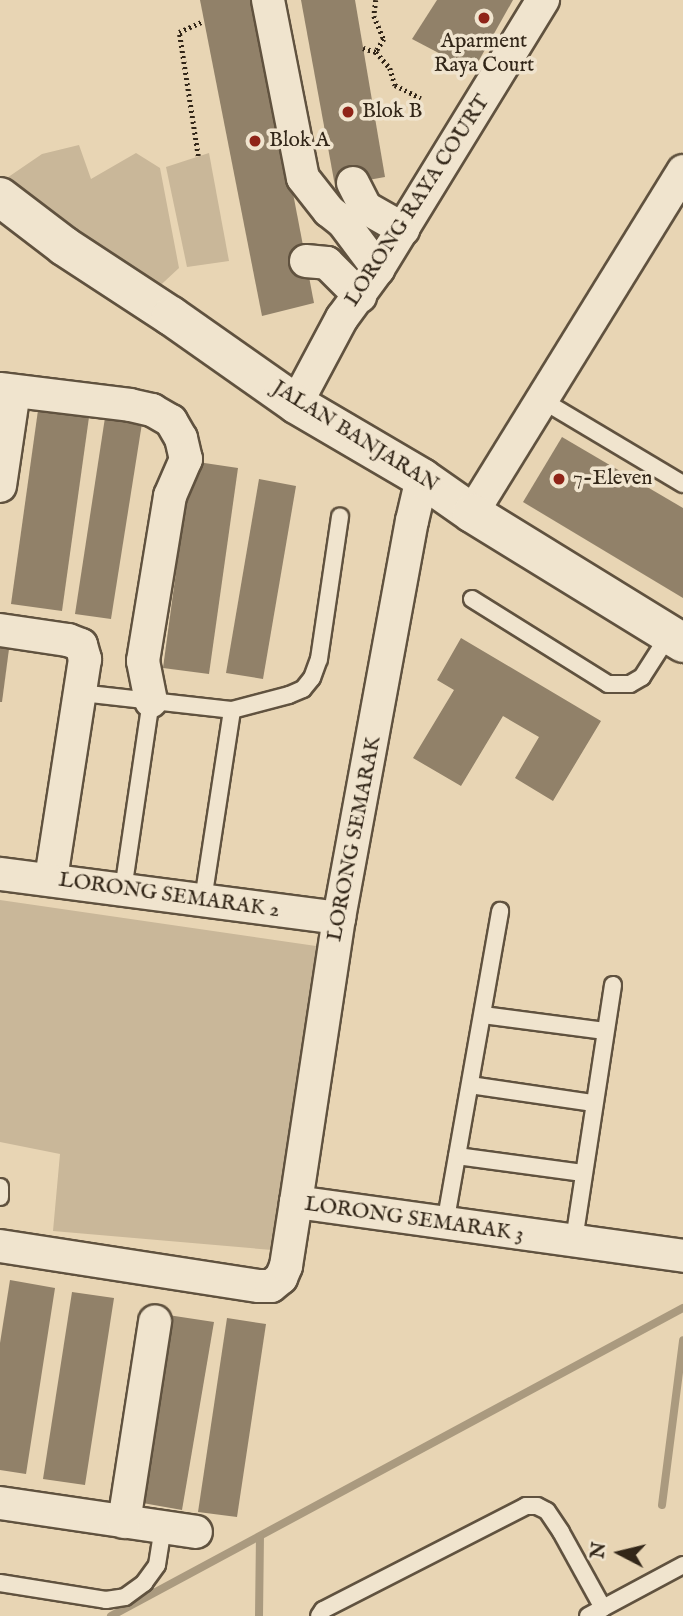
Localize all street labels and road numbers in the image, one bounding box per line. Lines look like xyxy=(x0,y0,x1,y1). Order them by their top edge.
street label: LORONG RAYA COURT xyxy=(340,91,496,311)
street label: JALAN BANJARAN xyxy=(267,376,443,498)
street label: LORONG SEMARAK xyxy=(323,734,387,944)
street label: LORONG SEMARAK 2 xyxy=(57,868,281,924)
street label: LORONG SEMARAK 3 xyxy=(303,1192,525,1248)

